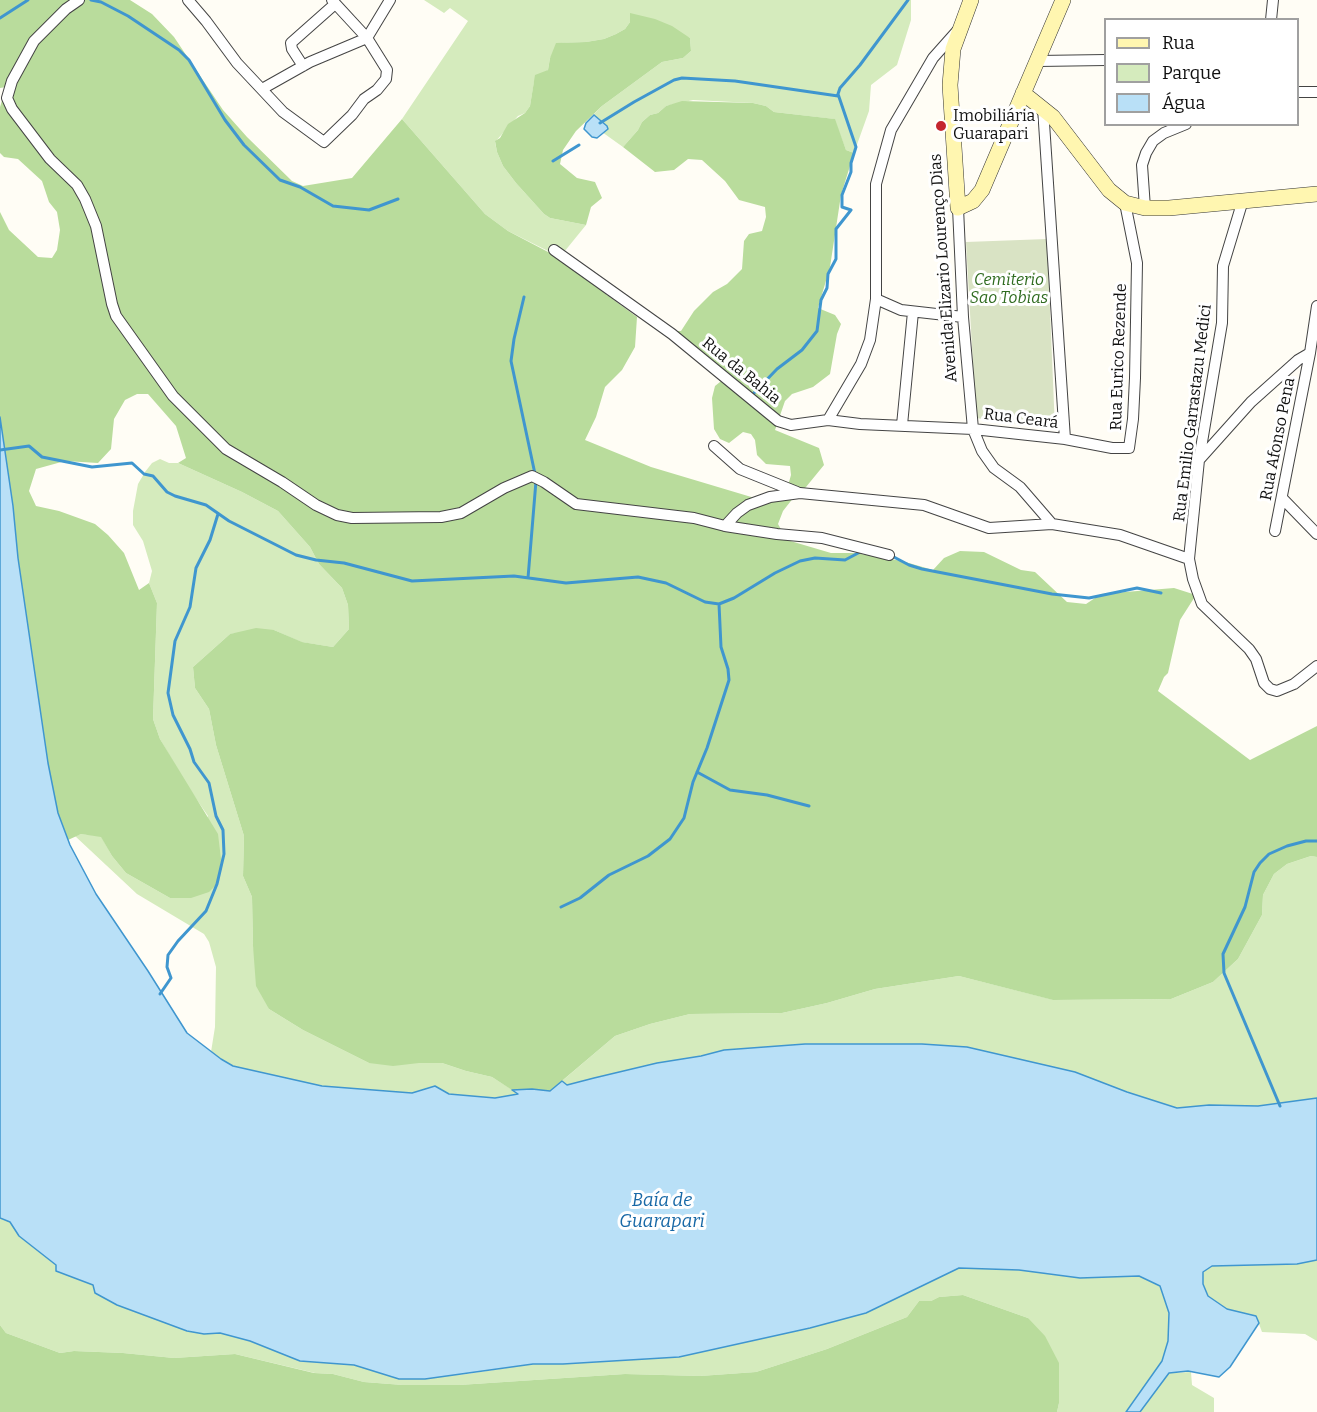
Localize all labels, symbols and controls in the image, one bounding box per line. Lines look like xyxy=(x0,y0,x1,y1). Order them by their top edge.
legend xyxy=(1104,18,1299,126)
text: Rua xyxy=(1162,32,1195,54)
text: Parque xyxy=(1162,62,1221,84)
text: Água xyxy=(1162,92,1205,114)
place label: Imobiliária Guarapari xyxy=(953,107,1035,145)
marker: Imobiliária Guarapari xyxy=(934,119,948,133)
street label: Avenida Elizario Lourenço Dias xyxy=(926,153,962,383)
park label: Cemiterio Sao Tobias xyxy=(970,271,1048,309)
street label: Rua Eurico Rezende xyxy=(1107,283,1131,431)
street label: Rua Emilio Garrastazu Medici xyxy=(1170,303,1216,523)
street label: Rua da Bahia xyxy=(698,334,784,408)
street label: Rua Afonso Pena xyxy=(1257,376,1299,502)
street label: Rua Ceará xyxy=(983,405,1059,433)
water label: Baía de Guarapari xyxy=(619,1190,705,1232)

